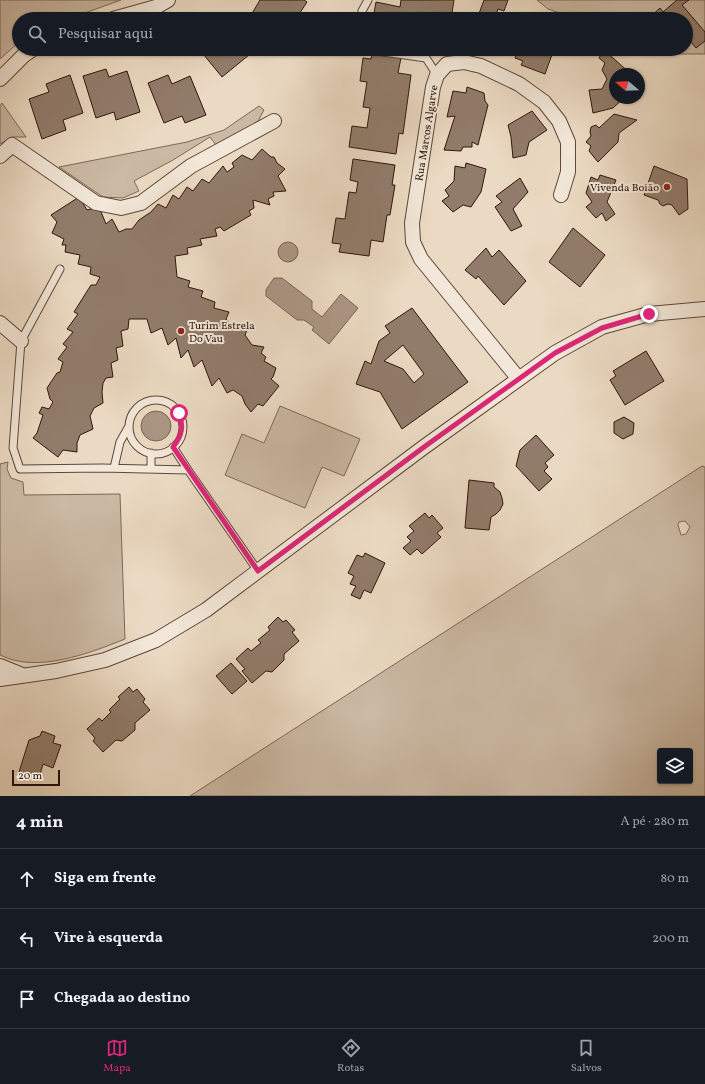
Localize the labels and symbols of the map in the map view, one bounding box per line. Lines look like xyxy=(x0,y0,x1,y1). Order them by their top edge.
north arrow xyxy=(609,68,645,104)
street label: Rua Marcos Algarve xyxy=(412,84,442,182)
place label: Vivenda Boião xyxy=(590,181,659,196)
marker: Vivenda Boião xyxy=(662,182,672,192)
route end xyxy=(640,305,658,323)
place label: Turim Estrela Do Vau xyxy=(189,319,255,347)
marker: Turim Estrela Do Vau xyxy=(176,326,186,336)
route start xyxy=(170,404,188,422)
scale bar xyxy=(12,768,60,787)

